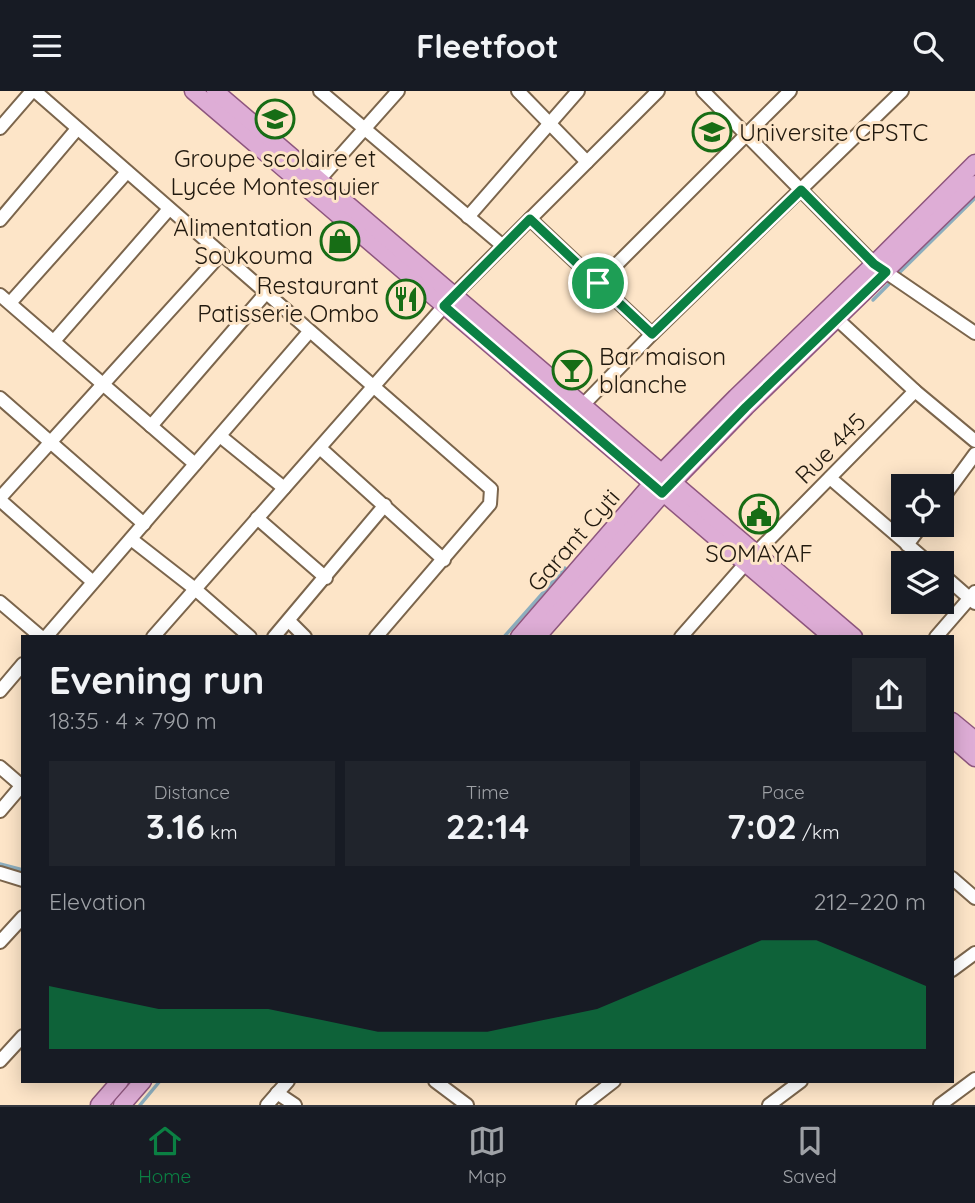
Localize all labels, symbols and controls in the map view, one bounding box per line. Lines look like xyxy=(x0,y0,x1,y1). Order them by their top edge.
text: Fleetfoot xyxy=(416,26,559,66)
icon: menu xyxy=(28,27,66,65)
icon: search xyxy=(909,27,947,65)
school or university icon: Groupe scolaire et Lycée Montesquier xyxy=(254,98,296,140)
school or university icon: Universite CPSTC xyxy=(691,111,733,153)
place label: Universite CPSTC xyxy=(739,117,928,147)
place label: Groupe scolaire et Lycée Montesquier xyxy=(170,143,380,201)
place label: Alimentation Soukouma xyxy=(173,212,313,270)
shop icon: Alimentation Soukouma xyxy=(319,220,361,262)
pin xyxy=(568,253,628,313)
icon: arrive xyxy=(579,264,617,302)
place label: Restaurant Patisserie Ombo xyxy=(197,270,379,328)
restaurant icon: Restaurant Patisserie Ombo xyxy=(385,278,427,320)
place label: Bar maison blanche xyxy=(599,341,726,399)
bar icon: Bar maison blanche xyxy=(551,349,593,391)
street label: Rue 445 xyxy=(788,406,872,490)
map controls xyxy=(891,474,954,614)
button: locate xyxy=(891,474,954,537)
street label: Garant Cyti xyxy=(520,483,626,597)
public building icon: SOMAYAF xyxy=(738,493,780,535)
place label: SOMAYAF xyxy=(705,538,813,568)
button: layers xyxy=(891,551,954,614)
text: Evening run xyxy=(49,656,264,704)
button: share xyxy=(852,658,926,732)
text: 18:35 · 4 × 790 m xyxy=(49,706,217,735)
text: Distance xyxy=(154,780,230,804)
text: Time xyxy=(466,780,509,804)
text: Pace xyxy=(761,780,805,804)
text: 3.16 xyxy=(146,804,205,848)
text: 22:14 xyxy=(446,804,529,848)
text: 7:02 xyxy=(727,804,797,848)
text: km xyxy=(205,820,238,844)
text: /km xyxy=(797,820,840,844)
text: Elevation xyxy=(49,887,146,916)
text: 212–220 m xyxy=(814,887,926,916)
tab: Home xyxy=(138,1122,191,1188)
tab: Map xyxy=(468,1122,506,1188)
tab: Saved xyxy=(783,1122,837,1188)

